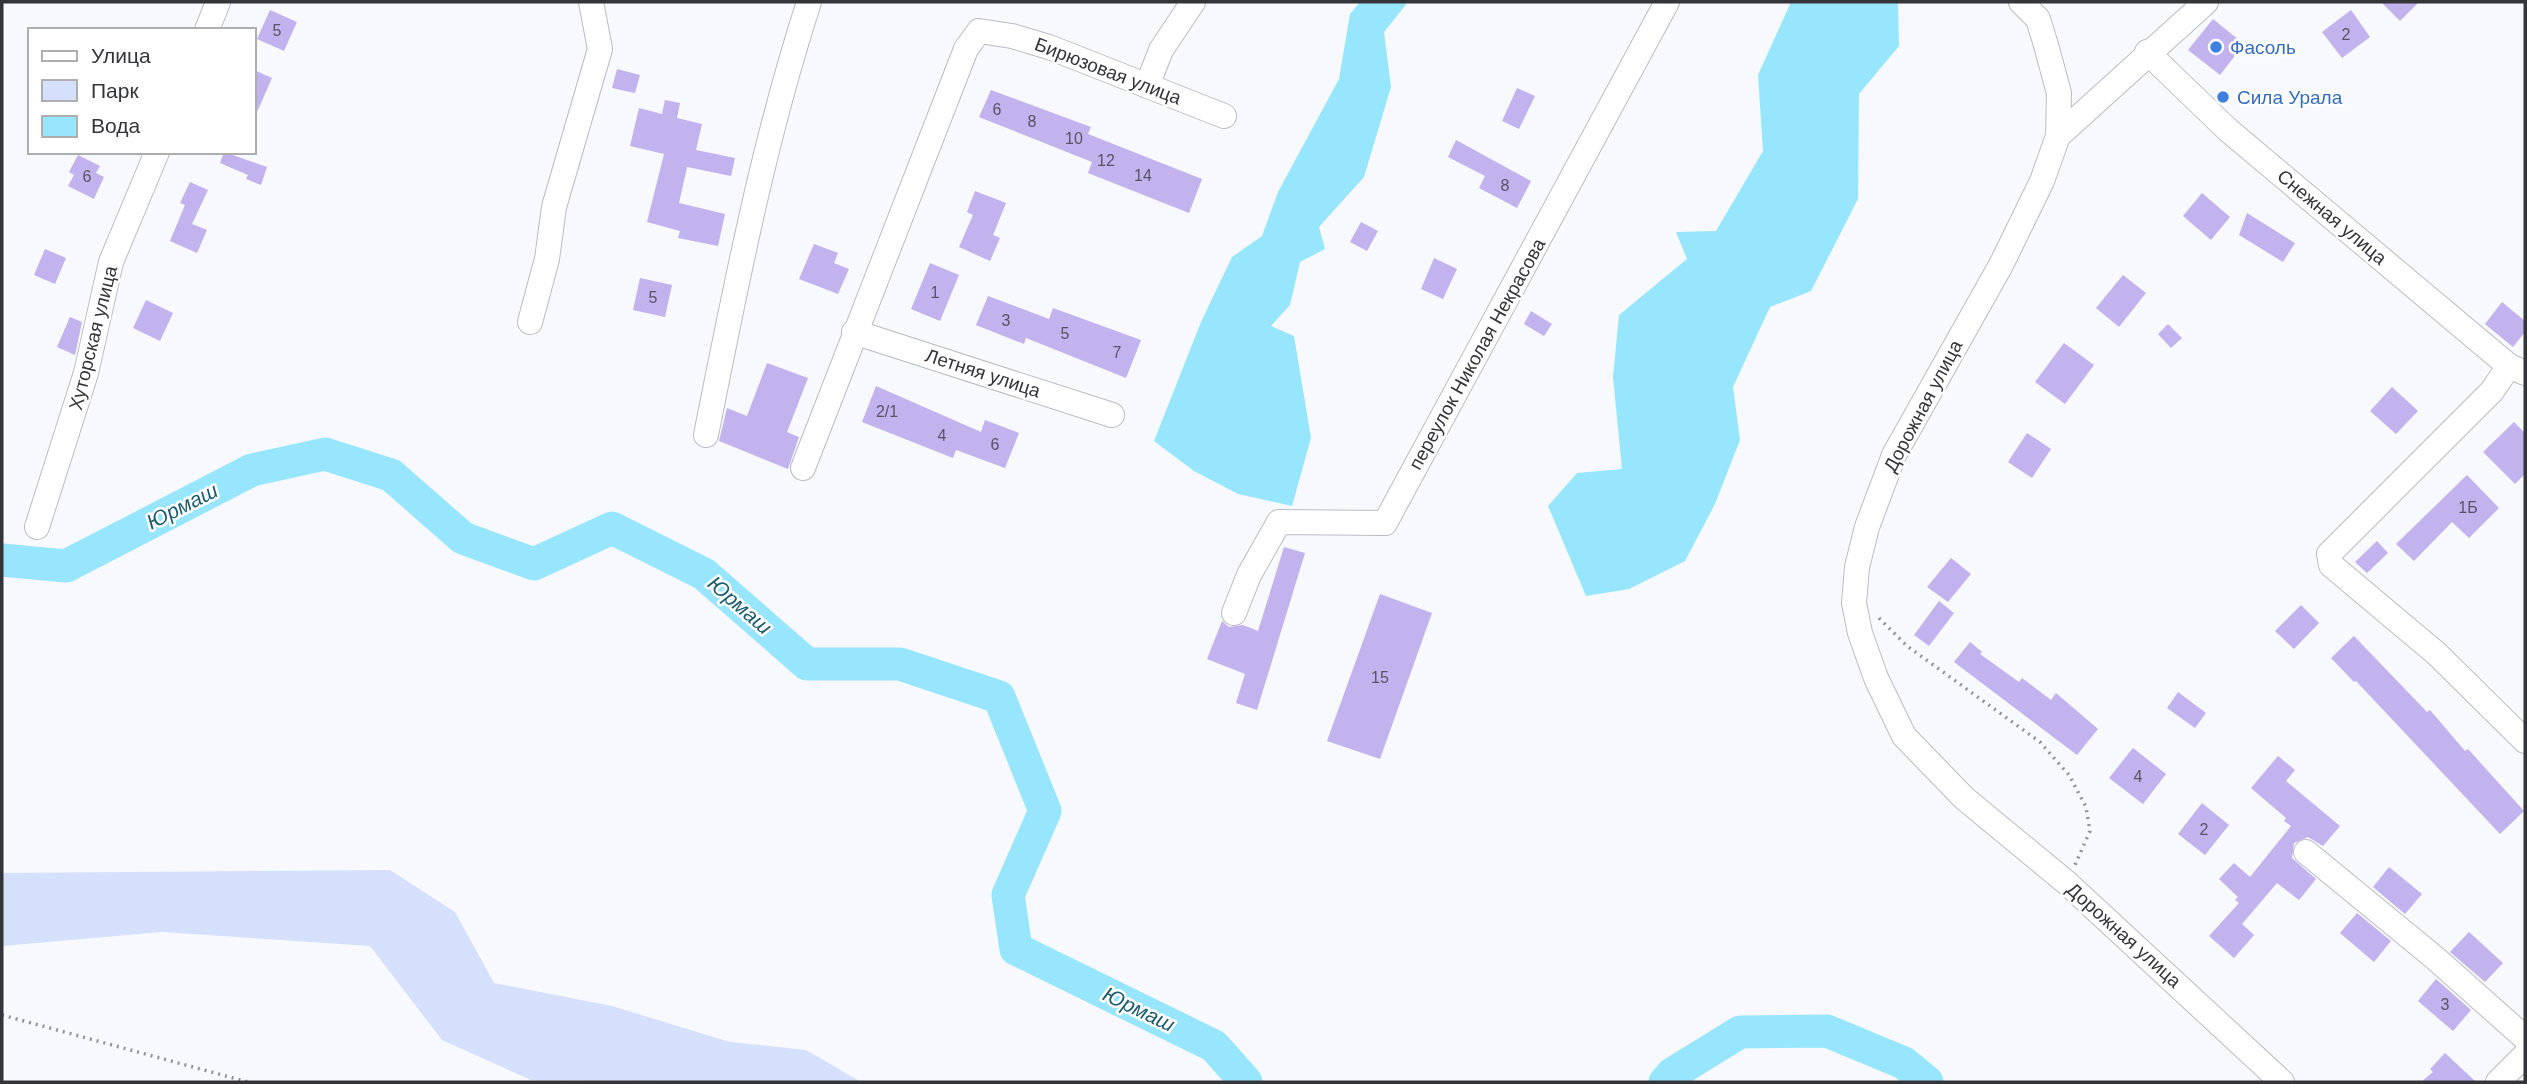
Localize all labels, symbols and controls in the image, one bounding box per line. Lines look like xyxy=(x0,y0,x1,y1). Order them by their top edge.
house number: 5 xyxy=(273,22,282,39)
house number: 2 xyxy=(2342,26,2351,43)
legend xyxy=(28,28,256,154)
street label: Бирюзовая улица xyxy=(1032,33,1185,109)
place label: Фасоль xyxy=(2230,37,2296,58)
marker: Фасоль xyxy=(2208,39,2224,55)
text: Улица xyxy=(91,44,151,67)
text: Парк xyxy=(91,79,139,102)
place label: Сила Урала xyxy=(2237,87,2343,108)
marker: Сила Урала xyxy=(2215,89,2231,105)
house number: 6 xyxy=(993,101,1002,118)
house number: 8 xyxy=(1028,113,1037,130)
text: Вода xyxy=(91,114,140,137)
house number: 10 xyxy=(1065,130,1083,147)
house number: 12 xyxy=(1097,152,1115,169)
street label: Снежная улица xyxy=(2273,165,2391,269)
house number: 14 xyxy=(1134,167,1152,184)
house number: 6 xyxy=(83,168,92,185)
house number: 8 xyxy=(1501,177,1510,194)
street label: переулок Николая Некрасова xyxy=(1405,234,1550,473)
street label: Хуторская улица xyxy=(65,263,121,412)
house number: 1 xyxy=(931,284,940,301)
house number: 5 xyxy=(649,289,658,306)
house number: 3 xyxy=(1002,312,1011,329)
house number: 5 xyxy=(1061,325,1070,342)
street label: Дорожная улица xyxy=(1879,336,1967,475)
house number: 7 xyxy=(1113,344,1122,361)
street label: Летняя улица xyxy=(923,345,1044,402)
house number: 2/1 xyxy=(876,403,898,420)
house number: 4 xyxy=(938,427,947,444)
house number: 6 xyxy=(991,436,1000,453)
water label: Юрмаш xyxy=(143,478,222,534)
house number: 1Б xyxy=(2458,499,2478,516)
water label: Юрмаш xyxy=(704,571,777,639)
house number: 15 xyxy=(1371,669,1389,686)
house number: 4 xyxy=(2134,768,2143,785)
house number: 2 xyxy=(2200,821,2209,838)
street label: Дорожная улица xyxy=(2063,878,2186,992)
water label: Юрмаш xyxy=(1100,982,1179,1036)
house number: 3 xyxy=(2441,996,2450,1013)

